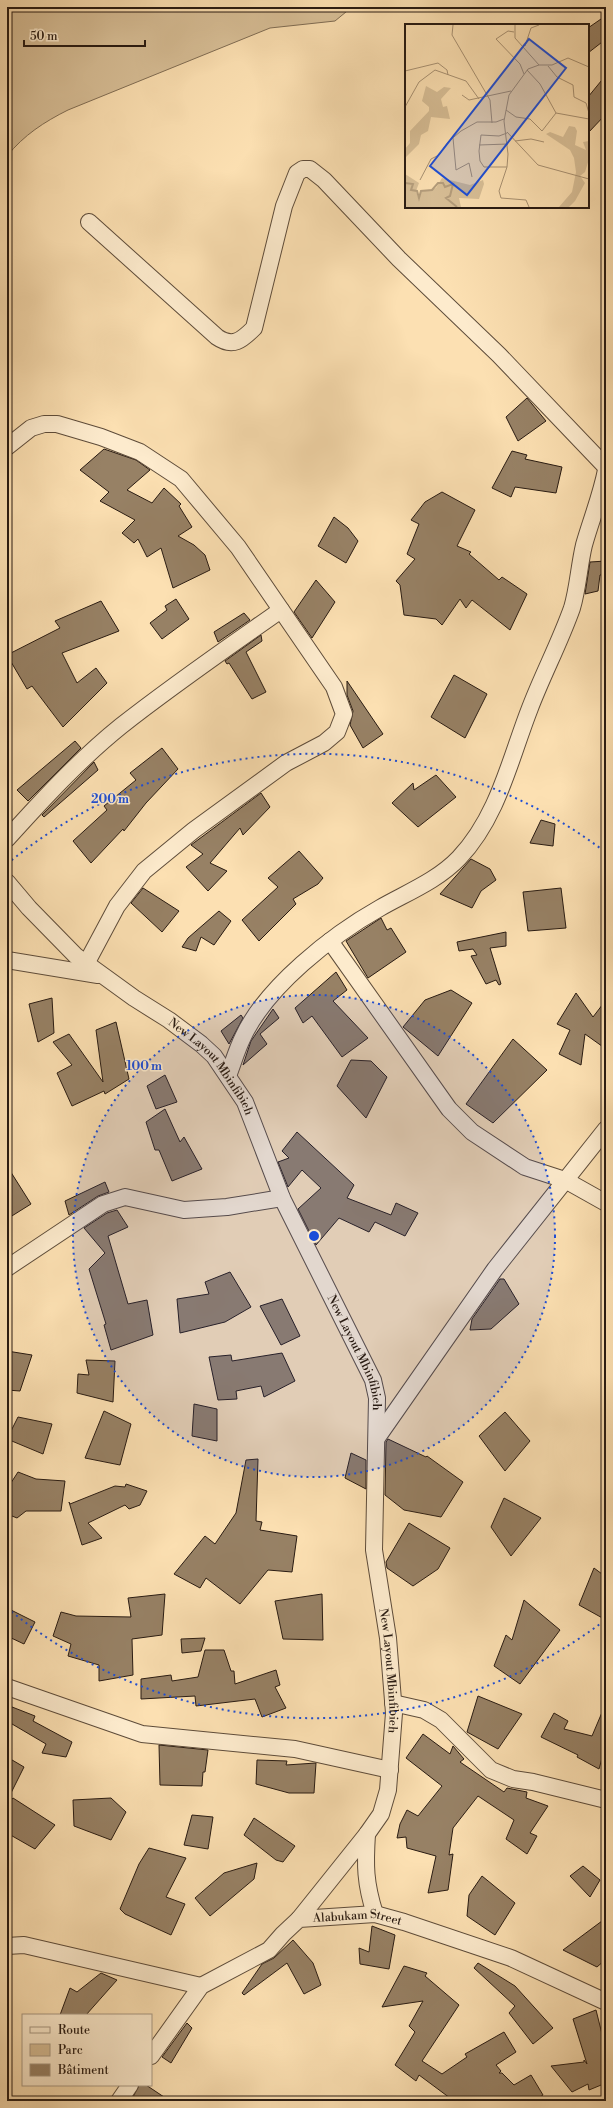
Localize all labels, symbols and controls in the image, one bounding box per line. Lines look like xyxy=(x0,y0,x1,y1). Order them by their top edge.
scale bar xyxy=(24,22,145,48)
inset map xyxy=(405,24,589,208)
text: 50 m xyxy=(30,29,58,44)
text: 200 m xyxy=(91,792,129,807)
street label: New Layout Mbinfibieh xyxy=(165,1015,257,1117)
text: 100 m xyxy=(126,1059,162,1074)
centre of rings xyxy=(307,1229,321,1243)
street label: New Layout Mbinfibieh xyxy=(324,1292,385,1411)
street label: New Layout Mbinfibieh xyxy=(376,1607,402,1734)
street label: Alabukam Street xyxy=(311,1906,404,1929)
legend xyxy=(22,2014,152,2086)
text: Route xyxy=(58,2023,90,2038)
text: Parc xyxy=(58,2043,83,2058)
text: Bâtiment xyxy=(57,2063,109,2078)

